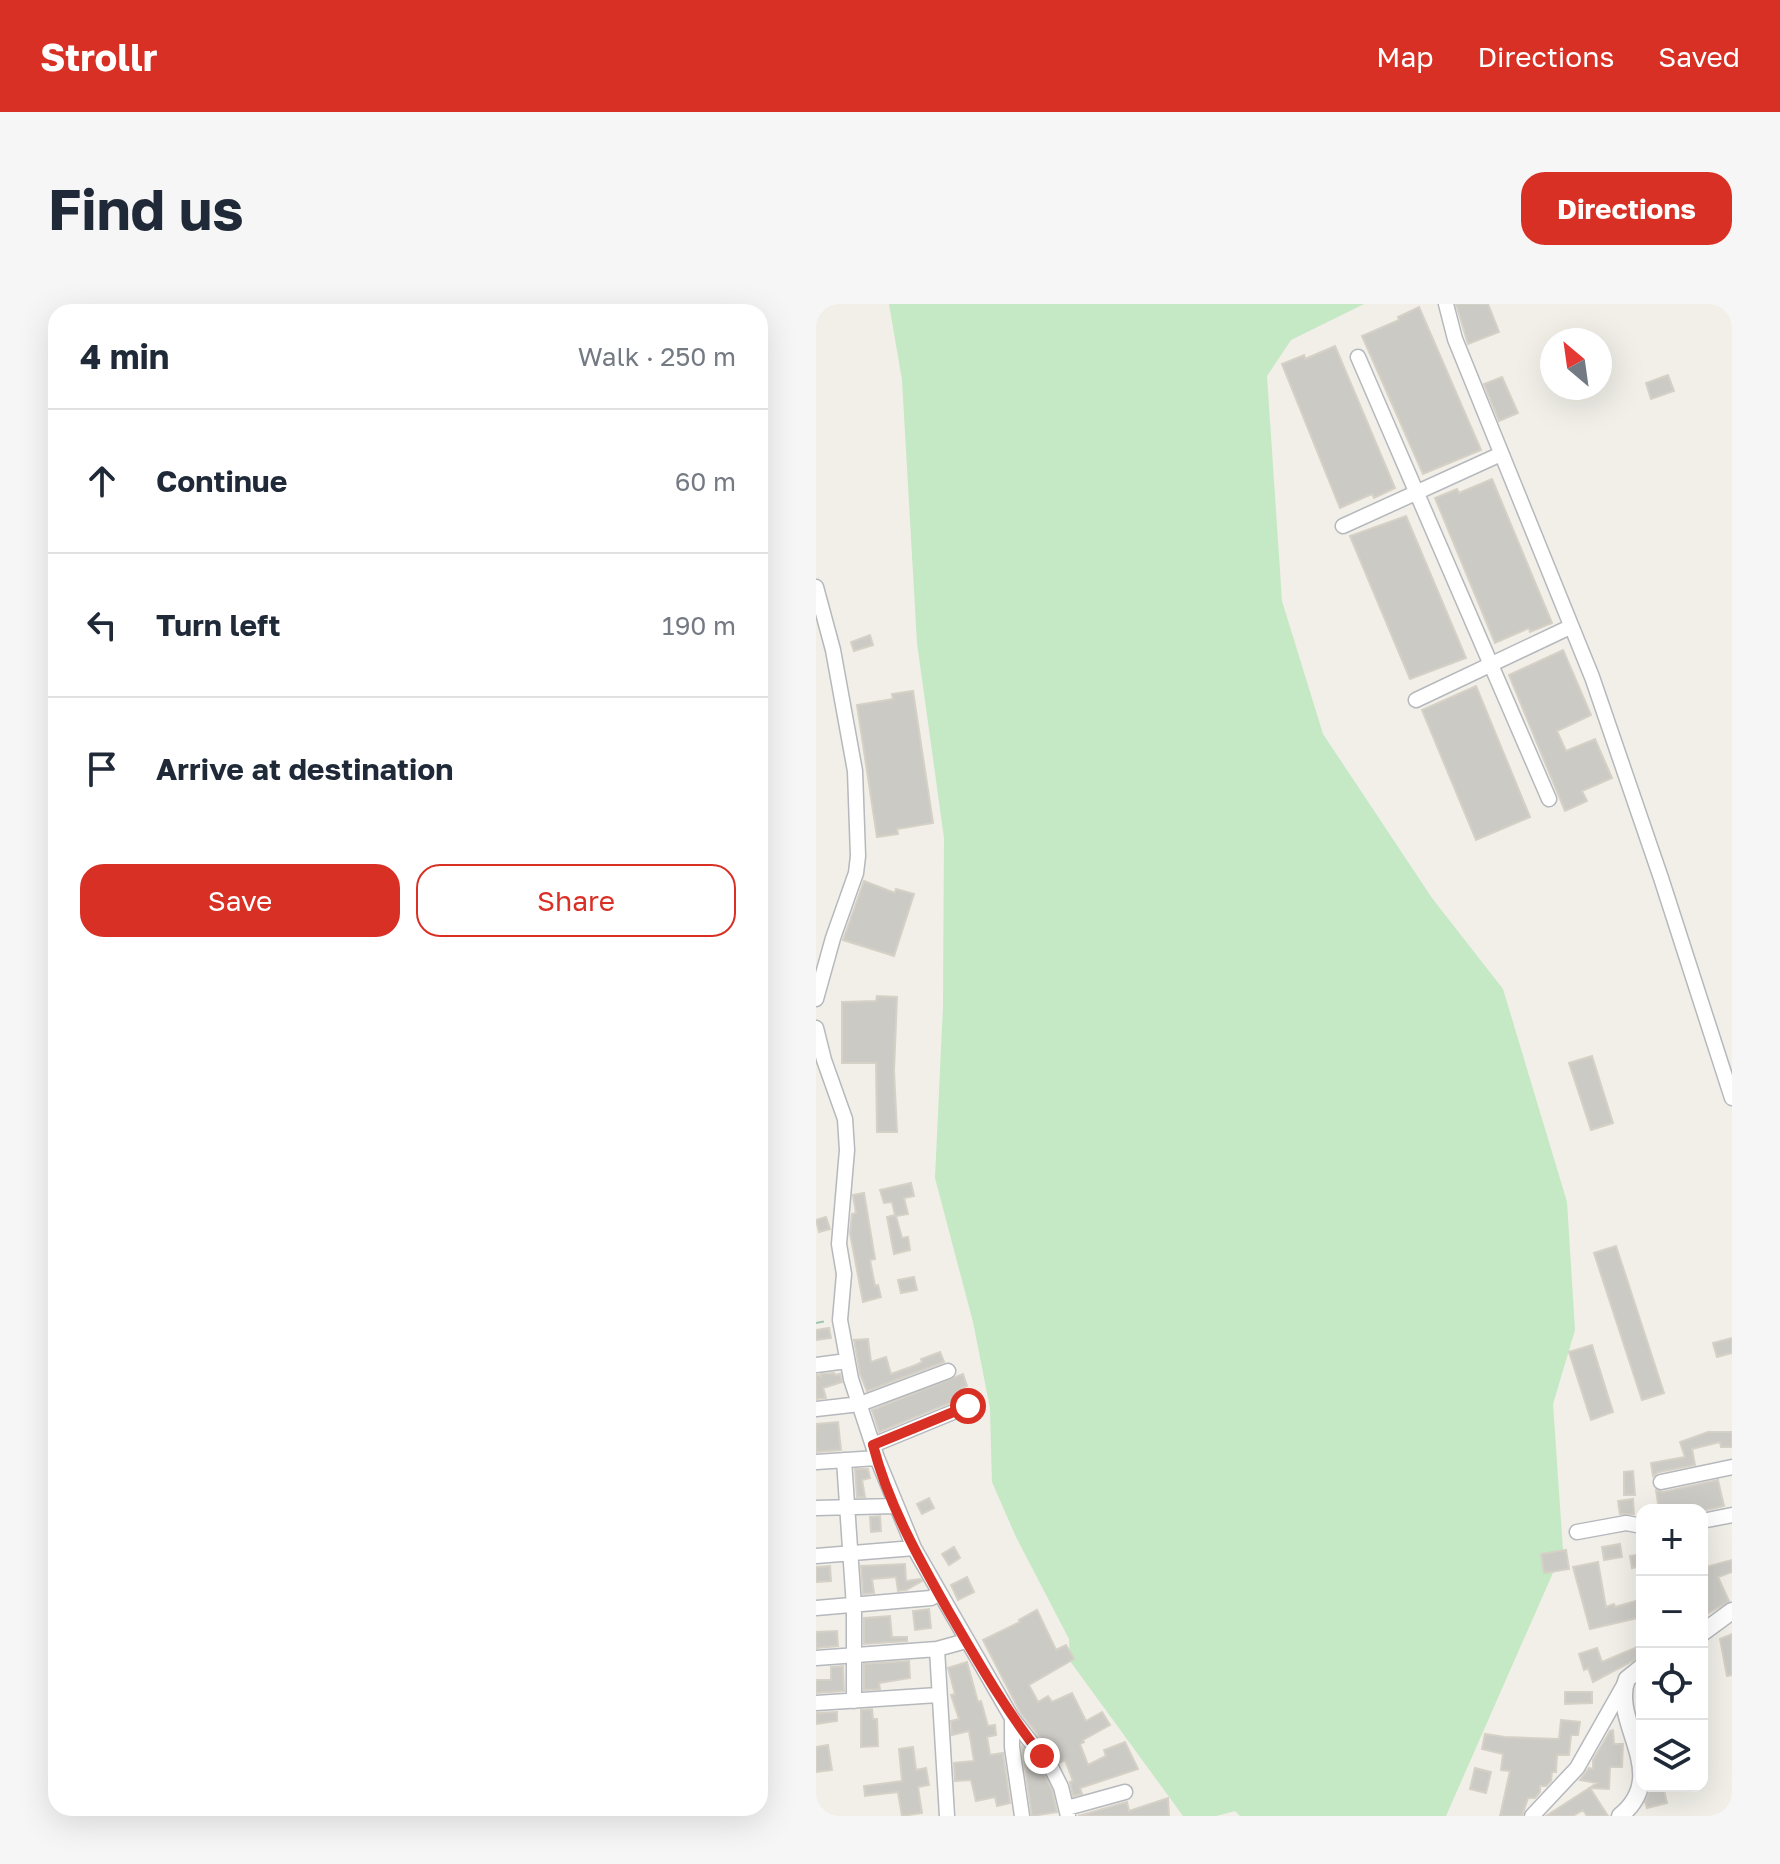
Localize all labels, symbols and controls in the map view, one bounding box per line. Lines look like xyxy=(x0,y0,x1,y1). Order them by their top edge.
text: Strollr xyxy=(40,34,158,79)
text: Map xyxy=(1376,40,1433,73)
text: Directions xyxy=(1477,40,1614,73)
text: Saved xyxy=(1658,40,1740,73)
button: Directions xyxy=(1521,172,1732,245)
text: Find us xyxy=(48,175,244,242)
north arrow xyxy=(1540,328,1612,400)
text: 4 min xyxy=(80,336,169,376)
text: Walk · 250 m xyxy=(578,341,736,372)
icon: ahead xyxy=(80,459,124,503)
text: Continue xyxy=(156,463,287,499)
text: 60 m xyxy=(675,466,736,497)
icon: left xyxy=(80,603,124,647)
text: Turn left xyxy=(156,607,281,643)
text: 190 m xyxy=(662,610,736,641)
icon: arrive xyxy=(80,747,124,791)
text: Arrive at destination xyxy=(156,751,453,787)
button: Save xyxy=(80,864,400,937)
button: Share xyxy=(416,864,736,937)
route start xyxy=(950,1388,986,1424)
map controls xyxy=(1636,1504,1708,1792)
button: + xyxy=(1636,1504,1708,1576)
button: − xyxy=(1636,1576,1708,1648)
button: locate xyxy=(1636,1648,1708,1720)
button: layers xyxy=(1636,1720,1708,1792)
route end xyxy=(1024,1738,1060,1774)

